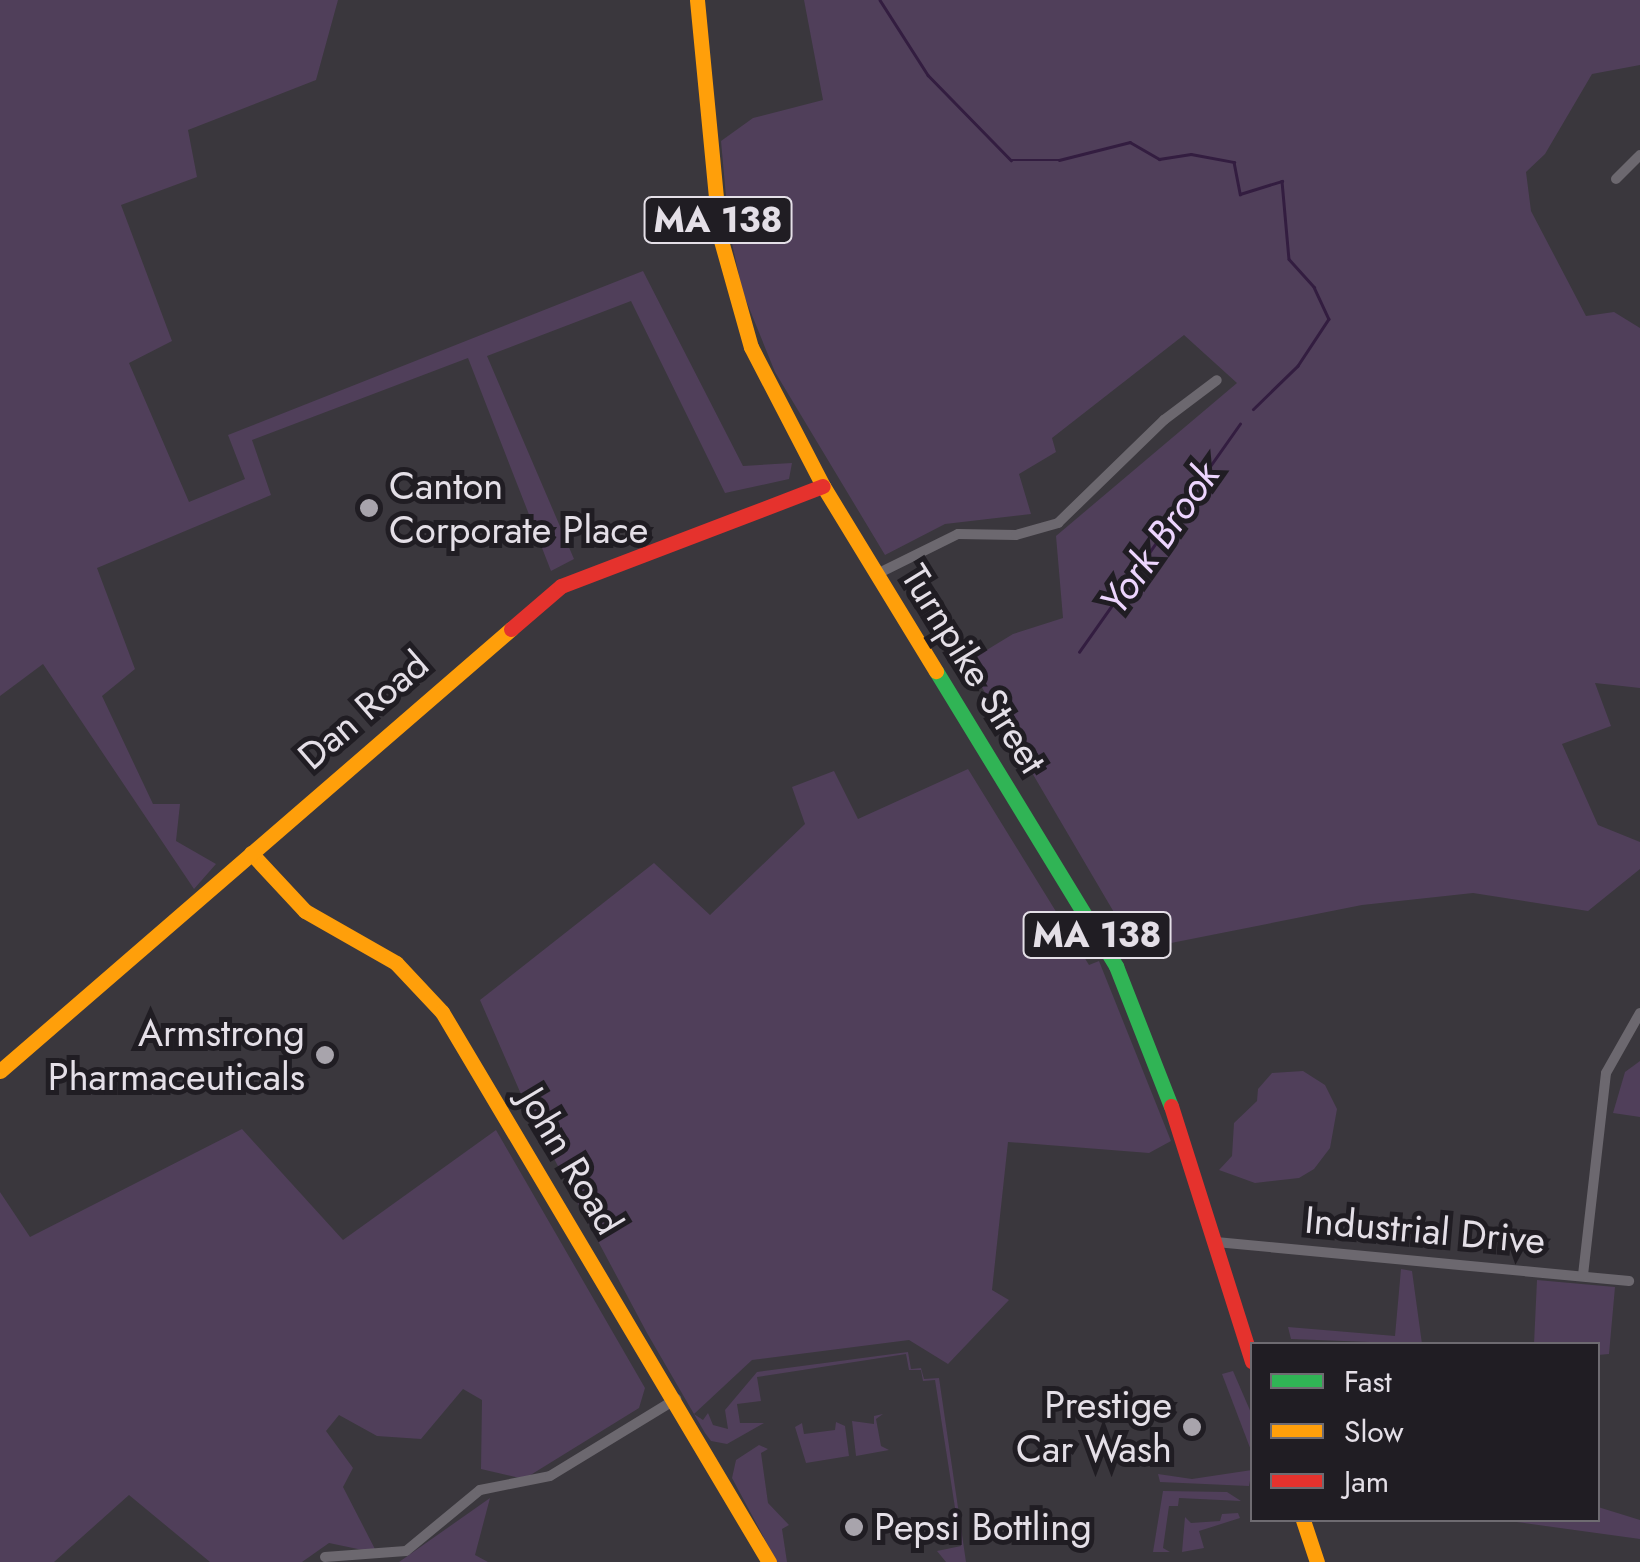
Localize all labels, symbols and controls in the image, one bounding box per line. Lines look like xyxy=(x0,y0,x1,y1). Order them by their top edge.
road number: MA 138 xyxy=(643,190,793,250)
water label: York Brook xyxy=(1089,452,1229,624)
place label: Canton Corporate Place xyxy=(389,463,648,552)
marker: Canton Corporate Place xyxy=(358,497,380,519)
street label: Turnpike Street xyxy=(892,556,1056,782)
street label: Dan Road xyxy=(289,641,437,779)
road number: MA 138 xyxy=(1022,905,1172,965)
place label: Armstrong Pharmaceuticals xyxy=(48,1010,305,1100)
marker: Armstrong Pharmaceuticals xyxy=(314,1044,336,1066)
street label: John Road xyxy=(509,1079,633,1243)
street label: Industrial Drive xyxy=(1303,1197,1547,1263)
legend xyxy=(1250,1342,1600,1522)
text: Fast xyxy=(1344,1360,1392,1403)
place label: Prestige Car Wash xyxy=(1016,1382,1172,1472)
text: Slow xyxy=(1344,1410,1404,1453)
marker: Prestige Car Wash xyxy=(1181,1416,1203,1438)
text: Jam xyxy=(1344,1460,1389,1503)
place label: Pepsi Bottling xyxy=(874,1504,1092,1550)
marker: Pepsi Bottling xyxy=(843,1516,865,1538)

